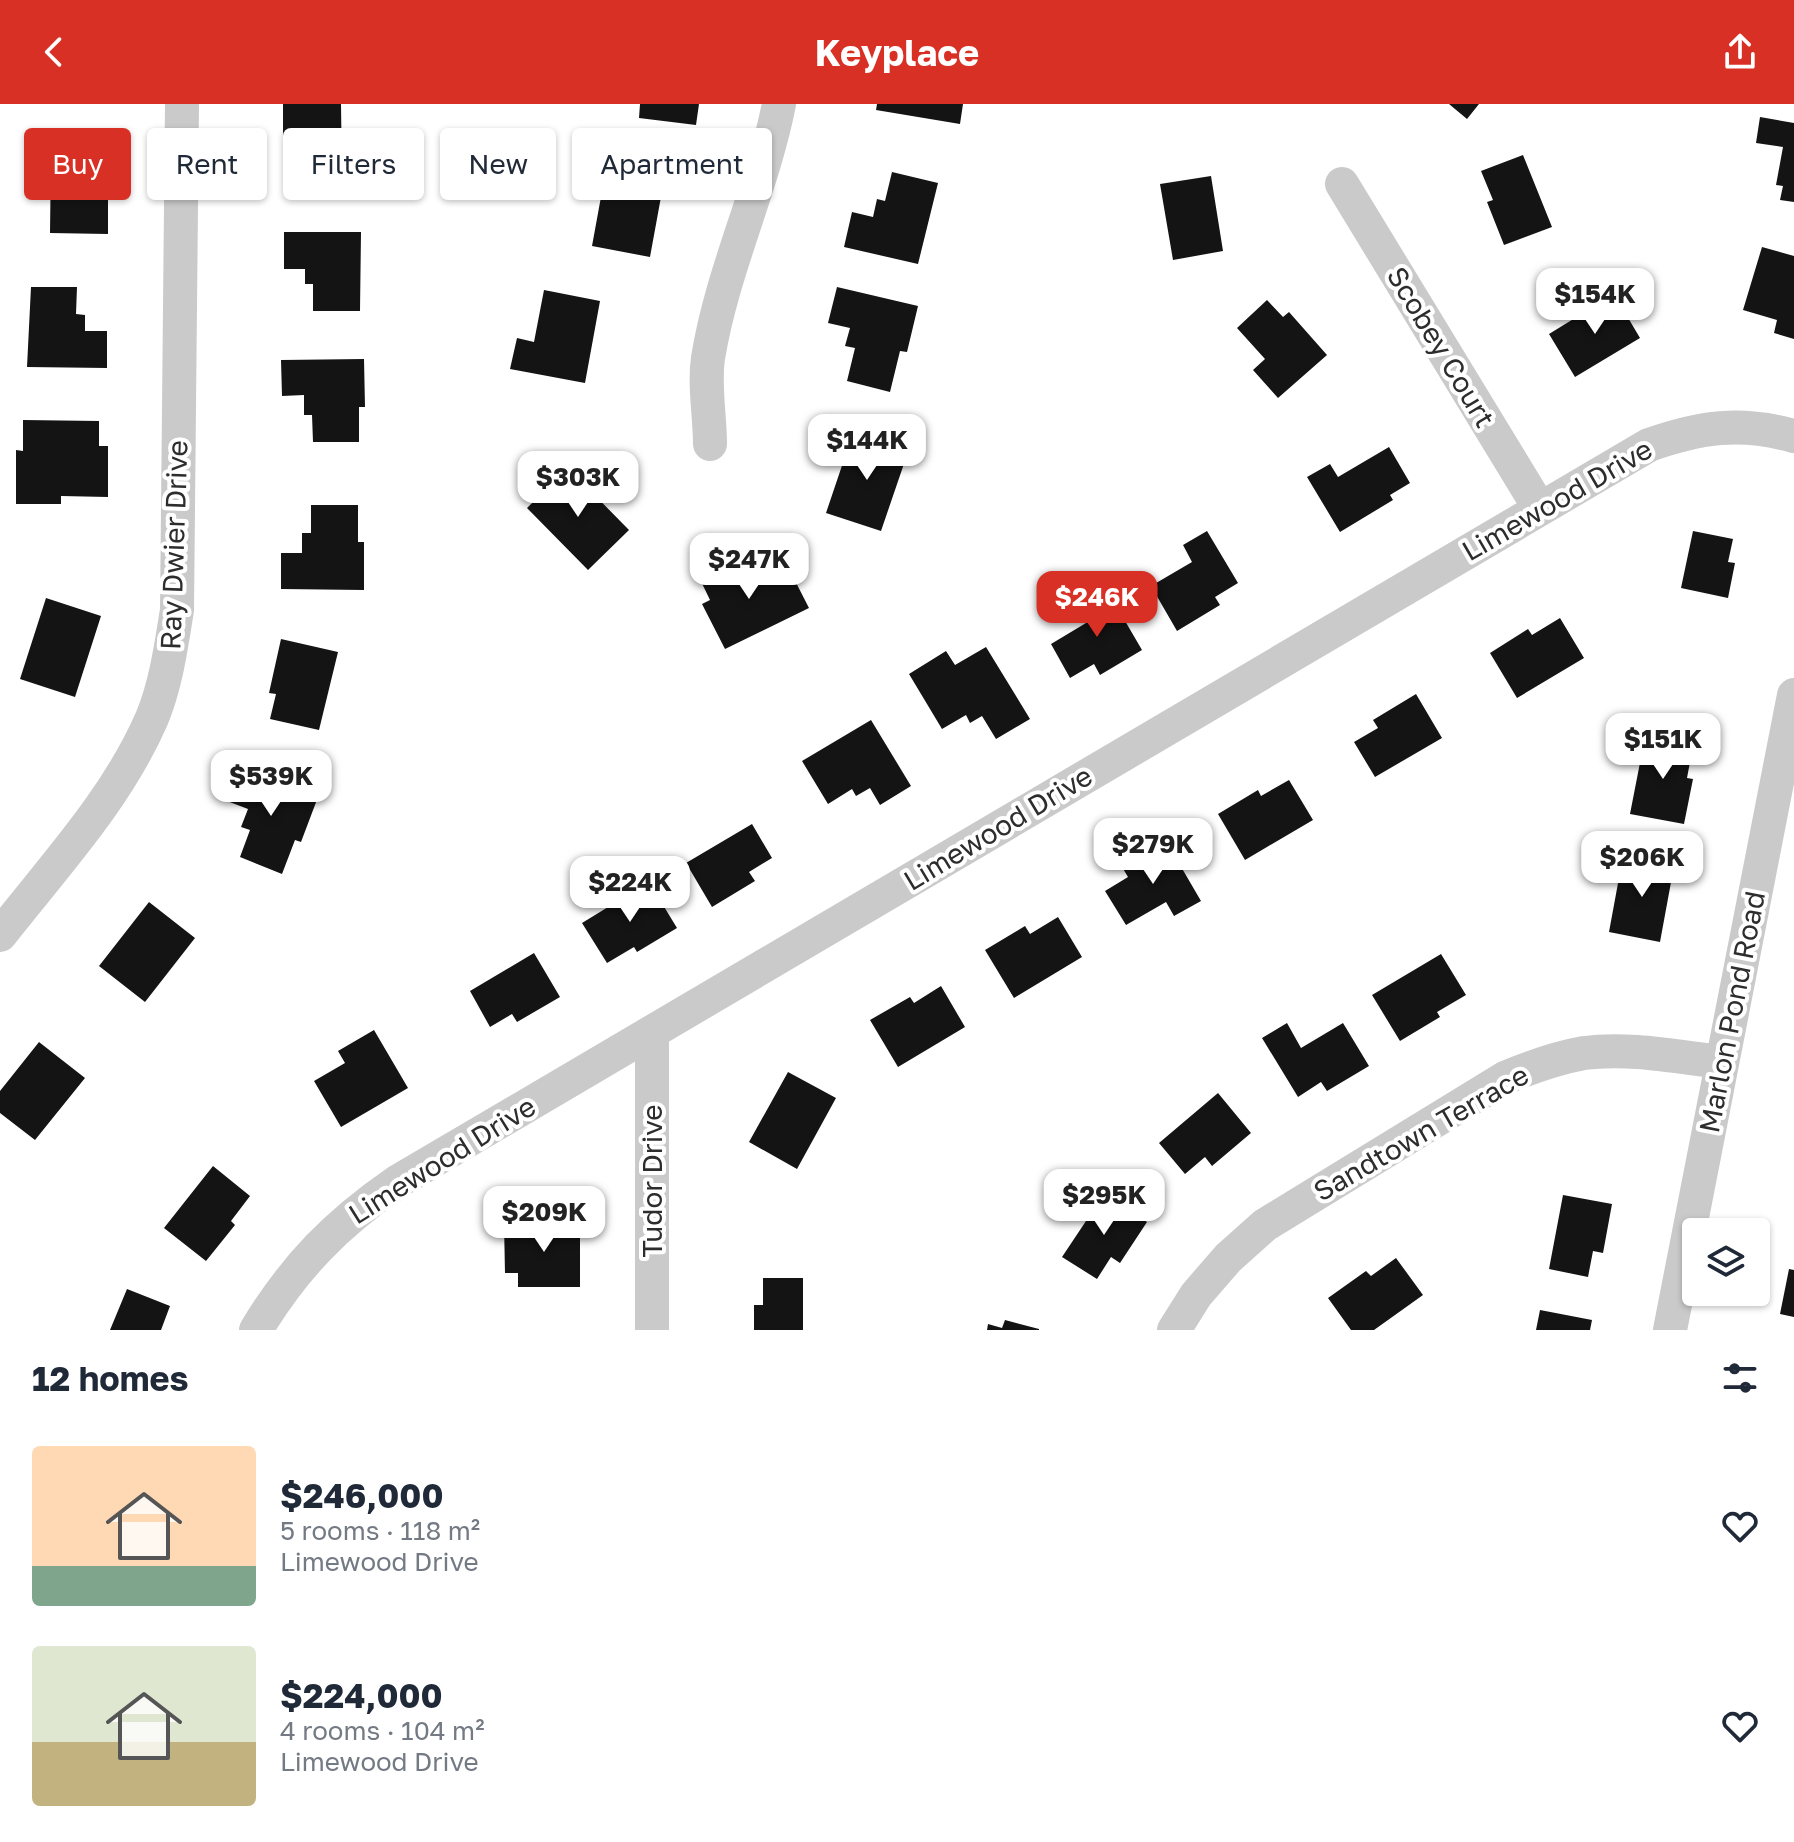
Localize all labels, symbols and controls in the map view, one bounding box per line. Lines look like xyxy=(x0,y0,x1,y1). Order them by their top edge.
icon: back xyxy=(32,30,76,74)
icon: share xyxy=(1718,30,1762,74)
text: Keyplace xyxy=(815,31,979,74)
chip: Buy xyxy=(24,128,131,200)
chip: Rent xyxy=(147,128,267,200)
chip: Filters xyxy=(283,128,424,200)
chip: New xyxy=(440,128,556,200)
chip: Apartment xyxy=(572,128,772,200)
street label: Scobey Court xyxy=(1381,261,1502,433)
pin: $154K xyxy=(1539,268,1651,336)
text: $154K xyxy=(1554,278,1636,309)
pin: $144K xyxy=(811,414,923,482)
text: $144K xyxy=(826,424,908,455)
street label: Limewood Drive xyxy=(1456,432,1658,567)
street label: Ray Dwier Drive xyxy=(153,439,194,651)
pin: $303K xyxy=(522,451,634,519)
text: $303K xyxy=(536,461,620,492)
pin: $247K xyxy=(693,533,805,601)
text: $247K xyxy=(708,543,790,574)
pin: $246K xyxy=(1041,571,1153,639)
text: $246K xyxy=(1055,581,1139,612)
pin: $151K xyxy=(1607,713,1719,781)
text: $151K xyxy=(1624,723,1702,754)
pin: $539K xyxy=(215,750,327,818)
street label: Limewood Drive xyxy=(898,758,1098,897)
text: $539K xyxy=(229,760,313,791)
pin: $279K xyxy=(1097,818,1209,886)
text: $279K xyxy=(1112,828,1194,859)
pin: $206K xyxy=(1586,831,1698,899)
text: $206K xyxy=(1599,841,1685,872)
pin: $224K xyxy=(574,856,686,924)
text: $224K xyxy=(588,866,672,897)
street label: Marlon Pond Road xyxy=(1692,888,1771,1136)
street label: Sandtown Terrace xyxy=(1307,1058,1534,1208)
street label: Limewood Drive xyxy=(342,1089,541,1230)
street label: Tudor Drive xyxy=(635,1104,668,1258)
pin: $295K xyxy=(1048,1169,1160,1237)
text: $295K xyxy=(1062,1179,1146,1210)
pin: $209K xyxy=(488,1186,600,1254)
text: $209K xyxy=(501,1196,587,1227)
map controls xyxy=(1682,1218,1770,1306)
button: layers xyxy=(1682,1218,1770,1306)
icon: filters xyxy=(1718,1356,1762,1400)
text: 12 homes xyxy=(32,1358,189,1398)
text: $246,000 xyxy=(280,1475,444,1515)
icon: home xyxy=(96,1478,192,1574)
icon: heart xyxy=(1718,1504,1762,1548)
text: 5 rooms · 118 m² xyxy=(280,1515,480,1546)
text: Limewood Drive xyxy=(280,1546,479,1577)
text: $224,000 xyxy=(280,1675,443,1715)
icon: home xyxy=(96,1678,192,1774)
icon: heart xyxy=(1718,1704,1762,1748)
text: 4 rooms · 104 m² xyxy=(280,1715,485,1746)
text: Limewood Drive xyxy=(280,1746,479,1777)

